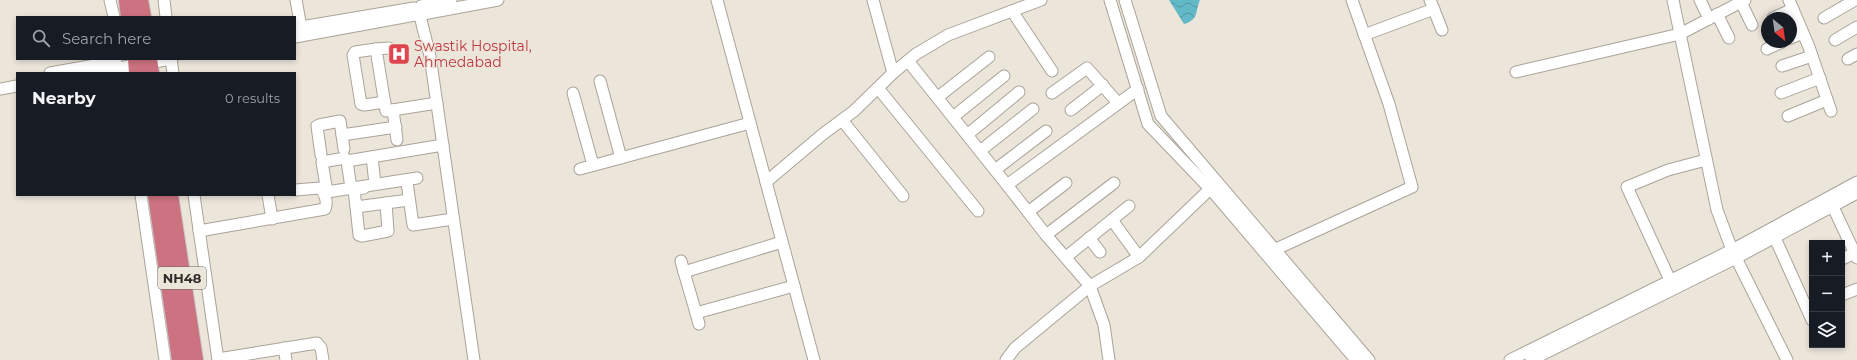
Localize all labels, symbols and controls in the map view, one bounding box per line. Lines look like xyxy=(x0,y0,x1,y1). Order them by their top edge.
north arrow xyxy=(1761,12,1797,48)
search box xyxy=(16,16,296,60)
icon: search xyxy=(30,27,52,49)
text: Search here xyxy=(62,29,151,48)
place label: Swastik Hospital, Ahmedabad xyxy=(414,37,532,71)
hospital icon: Swastik Hospital, Ahmedabad xyxy=(386,41,412,67)
text: Nearby xyxy=(32,88,96,108)
text: 0 results xyxy=(225,90,280,106)
map controls xyxy=(1809,240,1845,348)
button: + xyxy=(1809,240,1845,276)
road number: NH48 xyxy=(158,267,206,289)
button: − xyxy=(1809,276,1845,312)
button: layers xyxy=(1809,312,1845,348)

